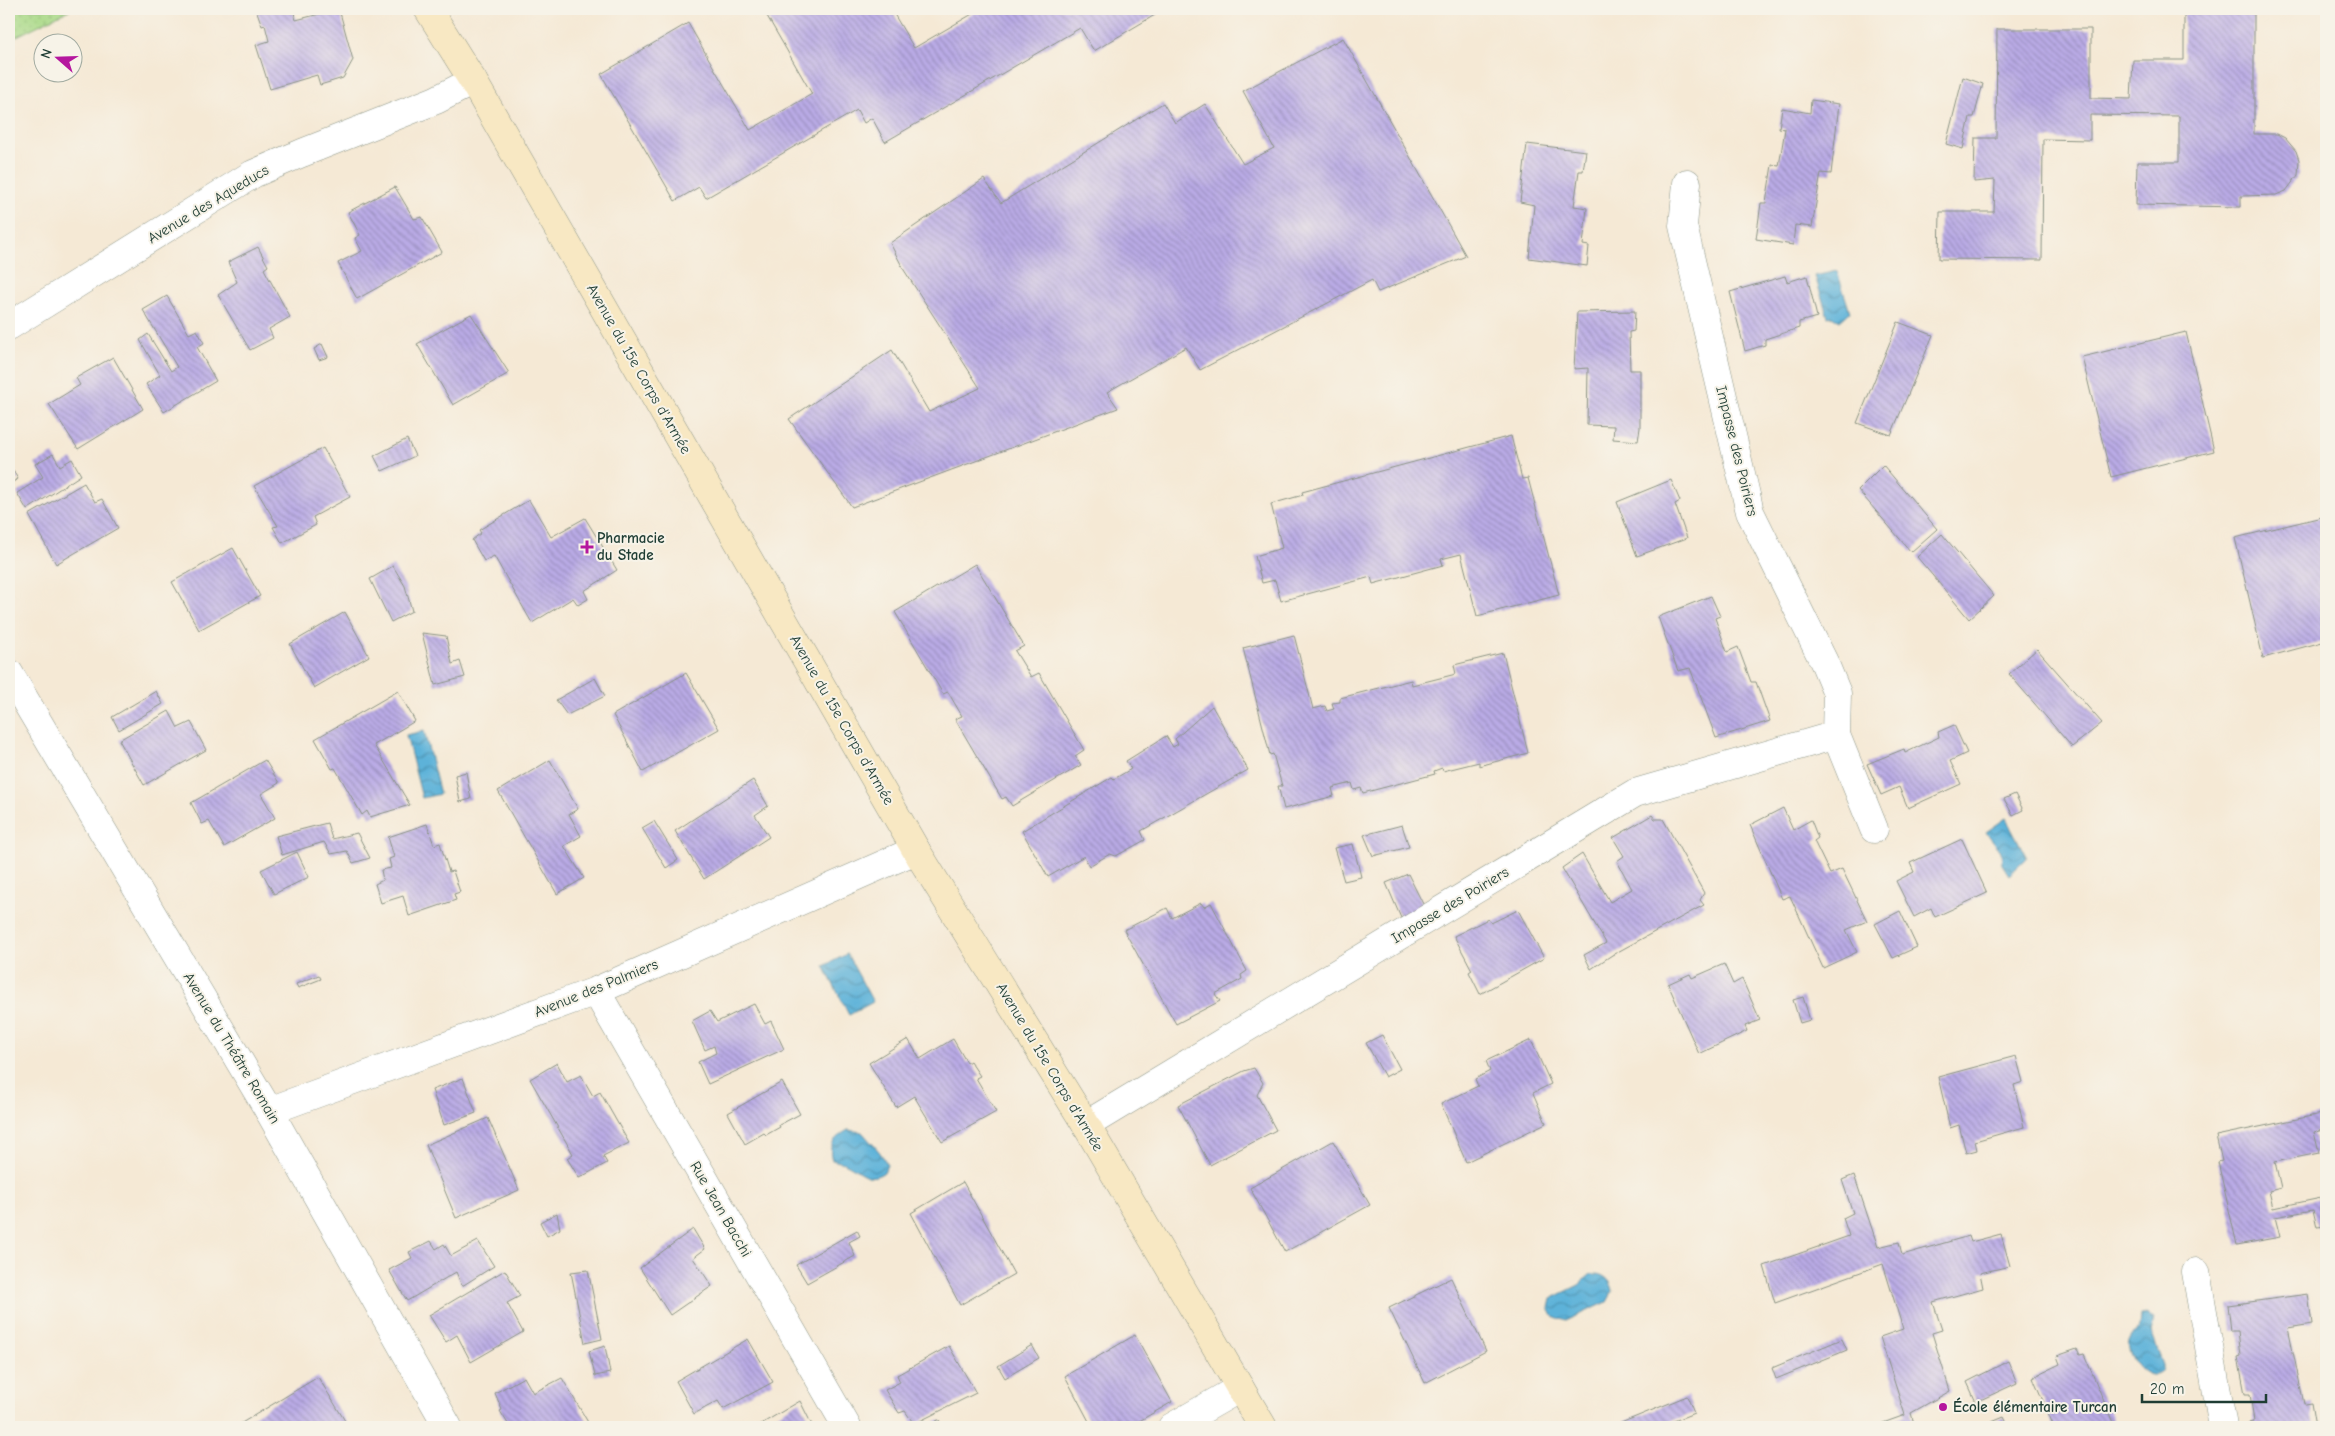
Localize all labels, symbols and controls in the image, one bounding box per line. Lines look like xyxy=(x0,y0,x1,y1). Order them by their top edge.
north arrow xyxy=(32,32,82,82)
text: N xyxy=(37,47,56,61)
street label: Avenue des Aqueducs xyxy=(144,161,272,247)
street label: Avenue du 15e Corps d'Armée xyxy=(583,281,695,458)
street label: Impasse des Poiriers xyxy=(1712,384,1762,518)
place label: Pharmacie du Stade xyxy=(597,529,665,564)
marker: Pharmacie du Stade xyxy=(581,541,593,553)
street label: Avenue du 15e Corps d'Armée xyxy=(786,632,898,809)
street label: Impasse des Poiriers xyxy=(1388,863,1512,947)
street label: Avenue des Palmiers xyxy=(532,955,660,1021)
street label: Avenue du Théâtre Romain xyxy=(180,969,284,1127)
street label: Avenue du 15e Corps d'Armée xyxy=(993,980,1108,1155)
street label: Rue Jean Bacchi xyxy=(686,1158,756,1260)
scale bar xyxy=(2142,1371,2266,1403)
text: 20 m xyxy=(2150,1380,2184,1398)
place label: École élémentaire Turcan xyxy=(1953,1397,2117,1416)
marker: École élémentaire Turcan xyxy=(1937,1401,1949,1413)

